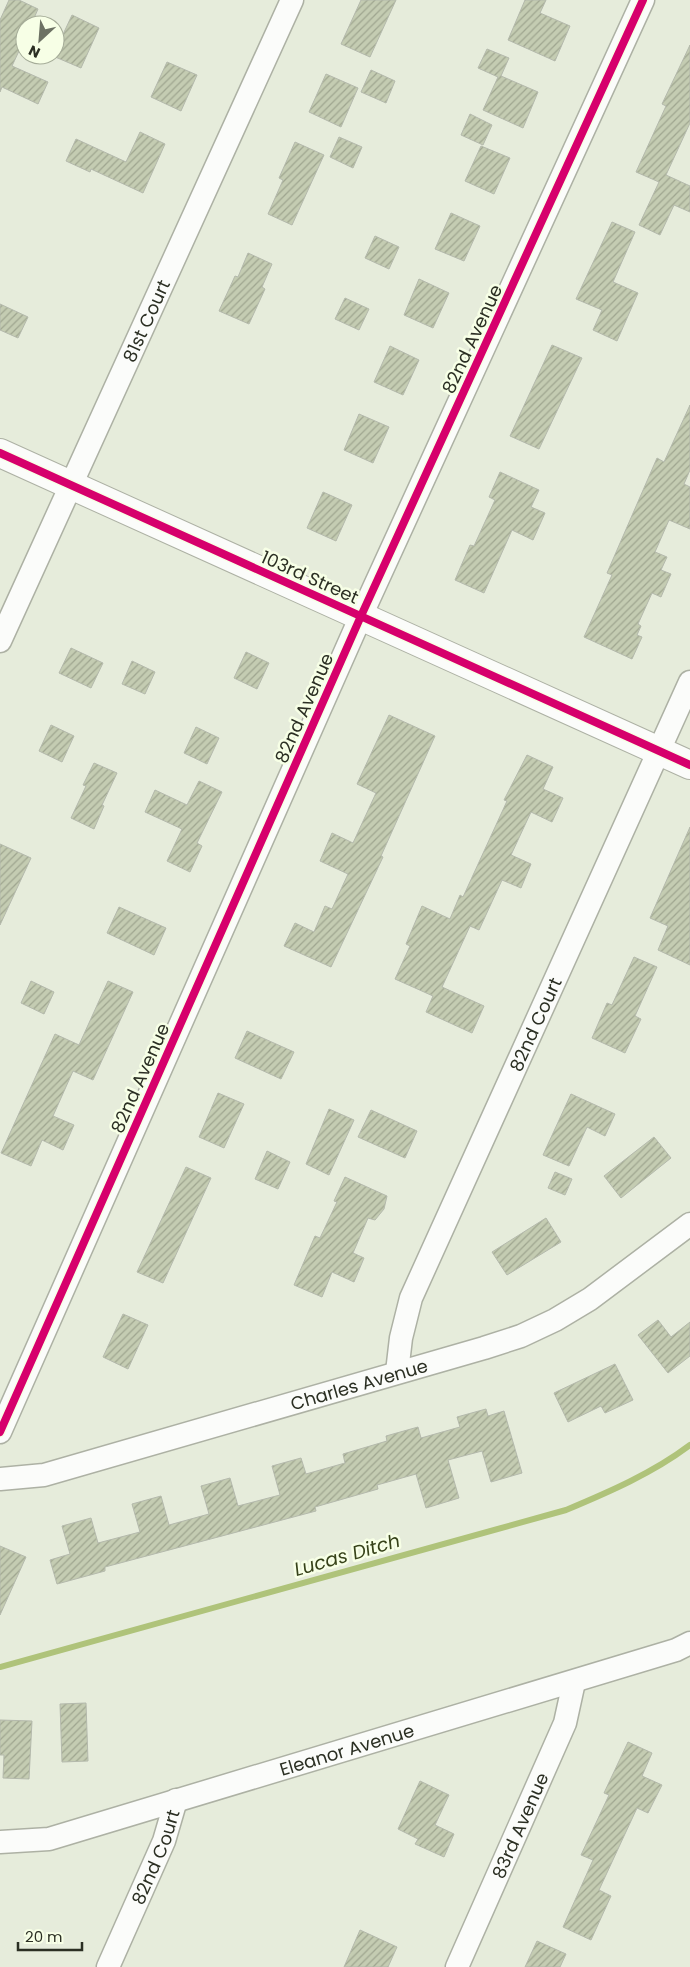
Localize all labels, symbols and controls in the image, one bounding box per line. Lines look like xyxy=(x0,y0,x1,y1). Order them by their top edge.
north arrow xyxy=(15,15,65,65)
text: N xyxy=(25,40,43,63)
street label: 81st Court xyxy=(116,275,176,366)
street label: 82nd Avenue xyxy=(436,280,508,398)
street label: 103rd Street xyxy=(257,544,363,610)
street label: 82nd Avenue xyxy=(269,649,339,767)
street label: 82nd Court xyxy=(503,973,567,1075)
street label: 82nd Avenue xyxy=(105,1019,175,1137)
street label: Charles Avenue xyxy=(287,1352,431,1416)
water label: Lucas Ditch xyxy=(291,1527,403,1583)
street label: Eleanor Avenue xyxy=(276,1717,417,1781)
street label: 83rd Avenue xyxy=(485,1768,554,1882)
street label: 82nd Court xyxy=(125,1806,185,1908)
scale bar xyxy=(18,1920,81,1952)
text: 20 m xyxy=(25,1926,63,1947)

